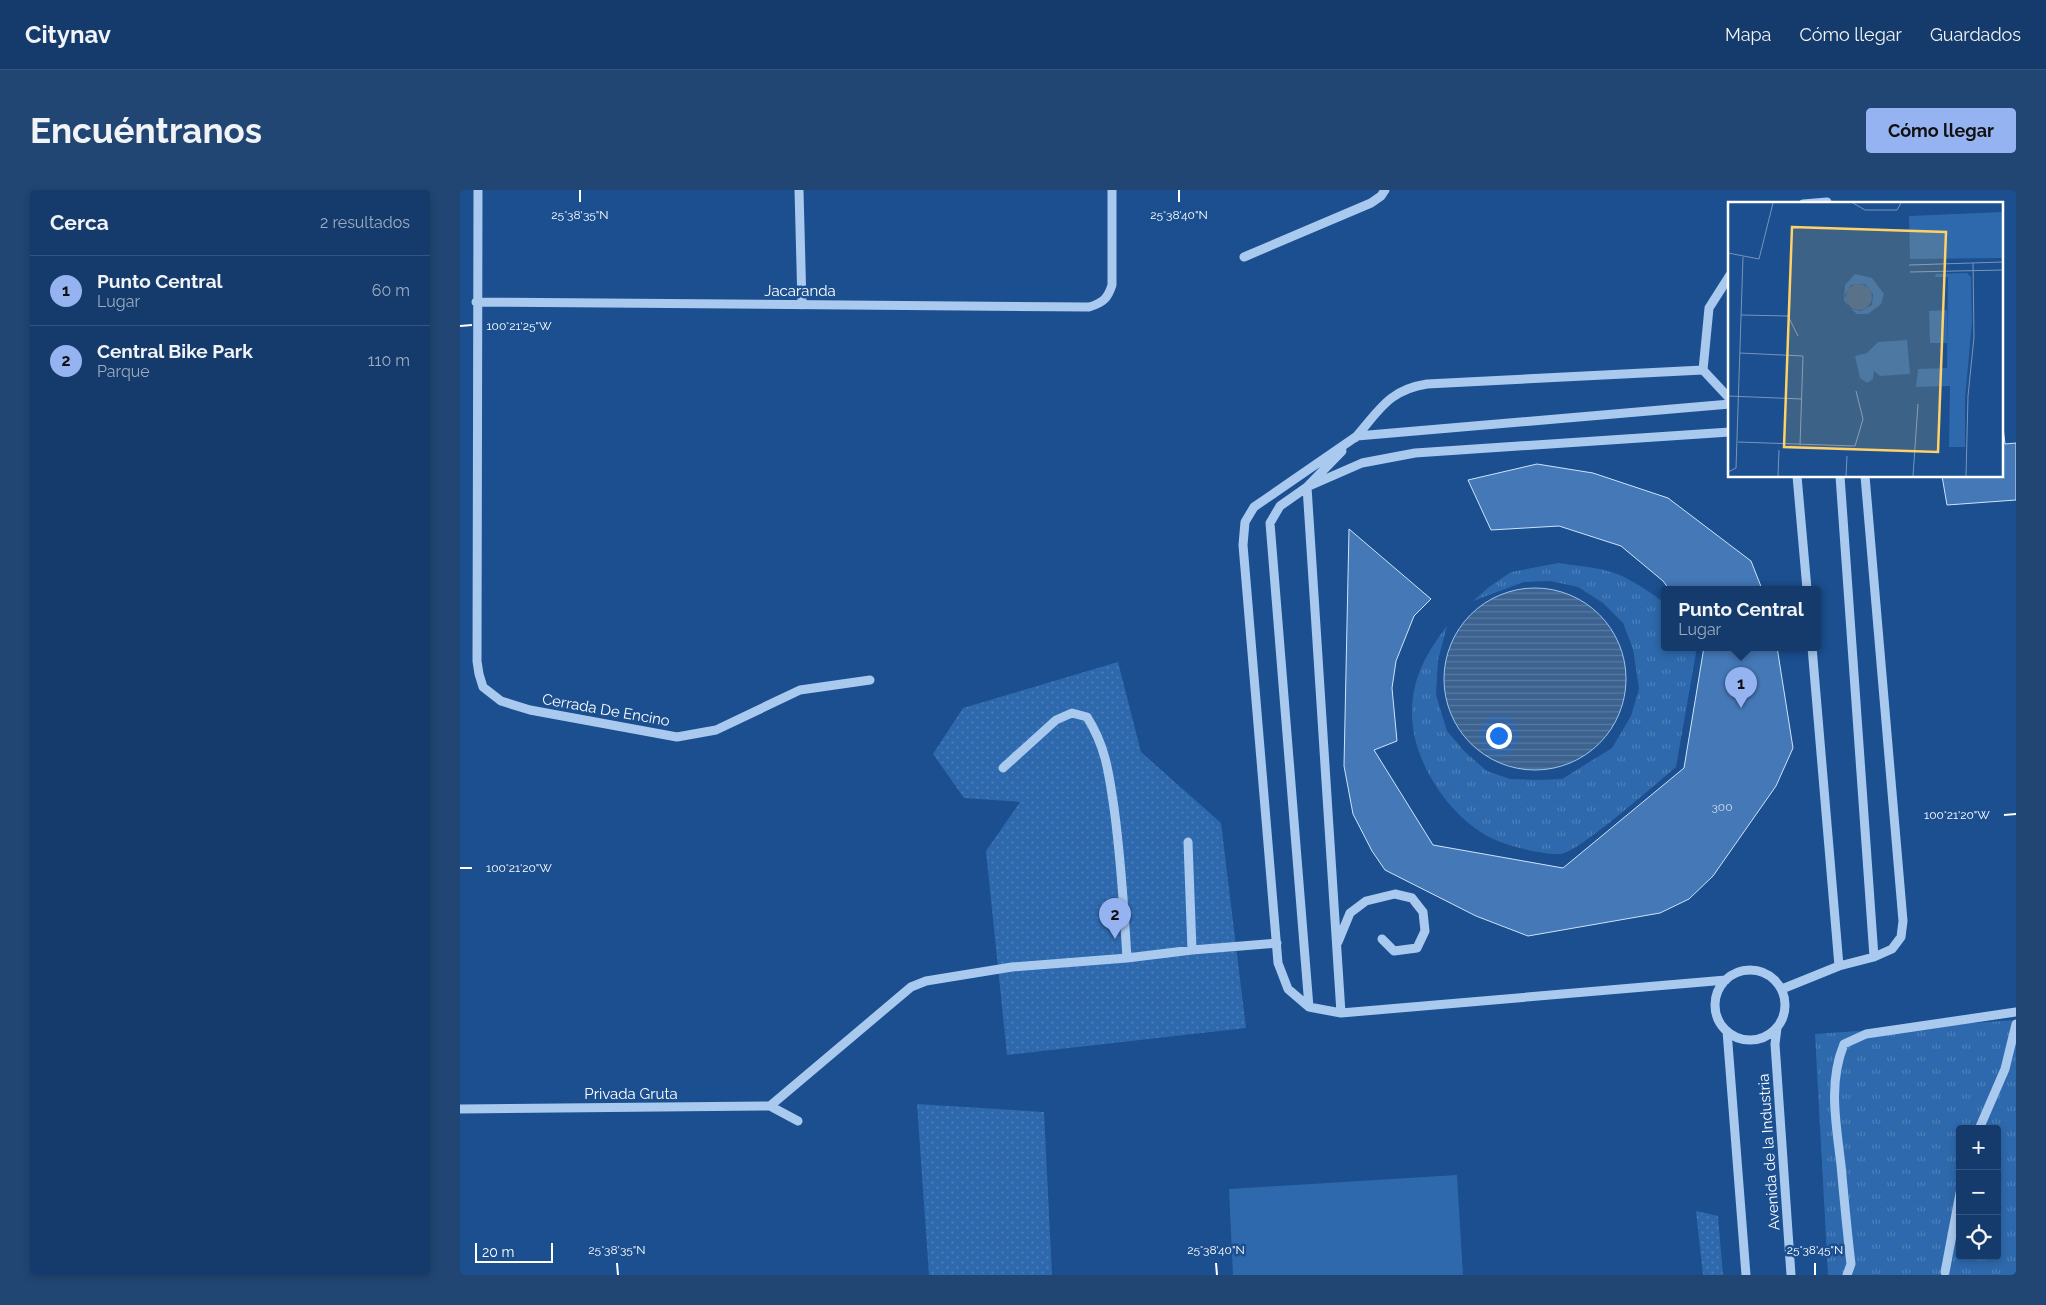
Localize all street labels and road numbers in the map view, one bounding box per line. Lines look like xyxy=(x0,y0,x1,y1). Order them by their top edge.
street label: Jacaranda xyxy=(764,282,836,300)
street label: Cerrada De Encino xyxy=(541,690,671,730)
street label: Avenida de la Industria xyxy=(1755,1073,1783,1231)
street label: Privada Gruta xyxy=(584,1085,678,1103)

